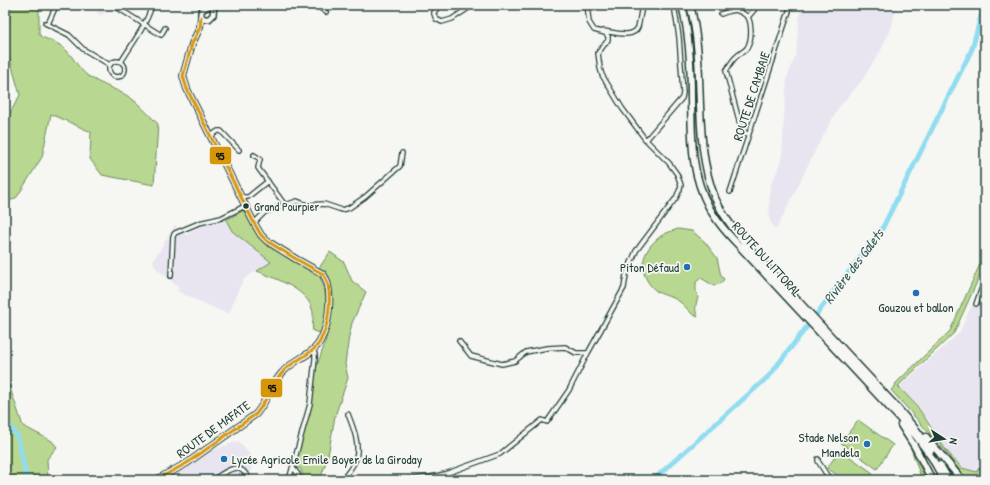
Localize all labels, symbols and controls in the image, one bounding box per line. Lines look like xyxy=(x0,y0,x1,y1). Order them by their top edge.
street label: ROUTE DE CAMBAIE xyxy=(728,49,774,143)
line badge: 95 xyxy=(209,146,232,165)
text: 95 xyxy=(216,149,225,163)
place label: Grand Pourpier xyxy=(254,198,320,215)
marker: Grand Pourpier xyxy=(241,201,251,211)
street label: ROUTE DU LITTORAL xyxy=(728,217,806,301)
water label: Rivière des Galets xyxy=(819,223,888,307)
place label: Piton Défaud xyxy=(620,258,679,276)
marker: Piton Défaud xyxy=(682,262,692,272)
marker: Gouzou et ballon xyxy=(911,288,921,298)
place label: Gouzou et ballon xyxy=(878,298,954,316)
line badge: 95 xyxy=(260,378,283,398)
text: 95 xyxy=(268,381,277,395)
street label: ROUTE DE MAFATE xyxy=(172,396,254,462)
north arrow xyxy=(924,419,964,459)
place label: Stade Nelson Mandela xyxy=(799,428,859,461)
text: N xyxy=(946,437,961,446)
marker: Stade Nelson Mandela xyxy=(862,439,872,449)
place label: Lycée Agricole Emile Boyer de la Giroday xyxy=(232,450,423,468)
marker: Lycée Agricole Emile Boyer de la Giroday xyxy=(219,454,229,464)

